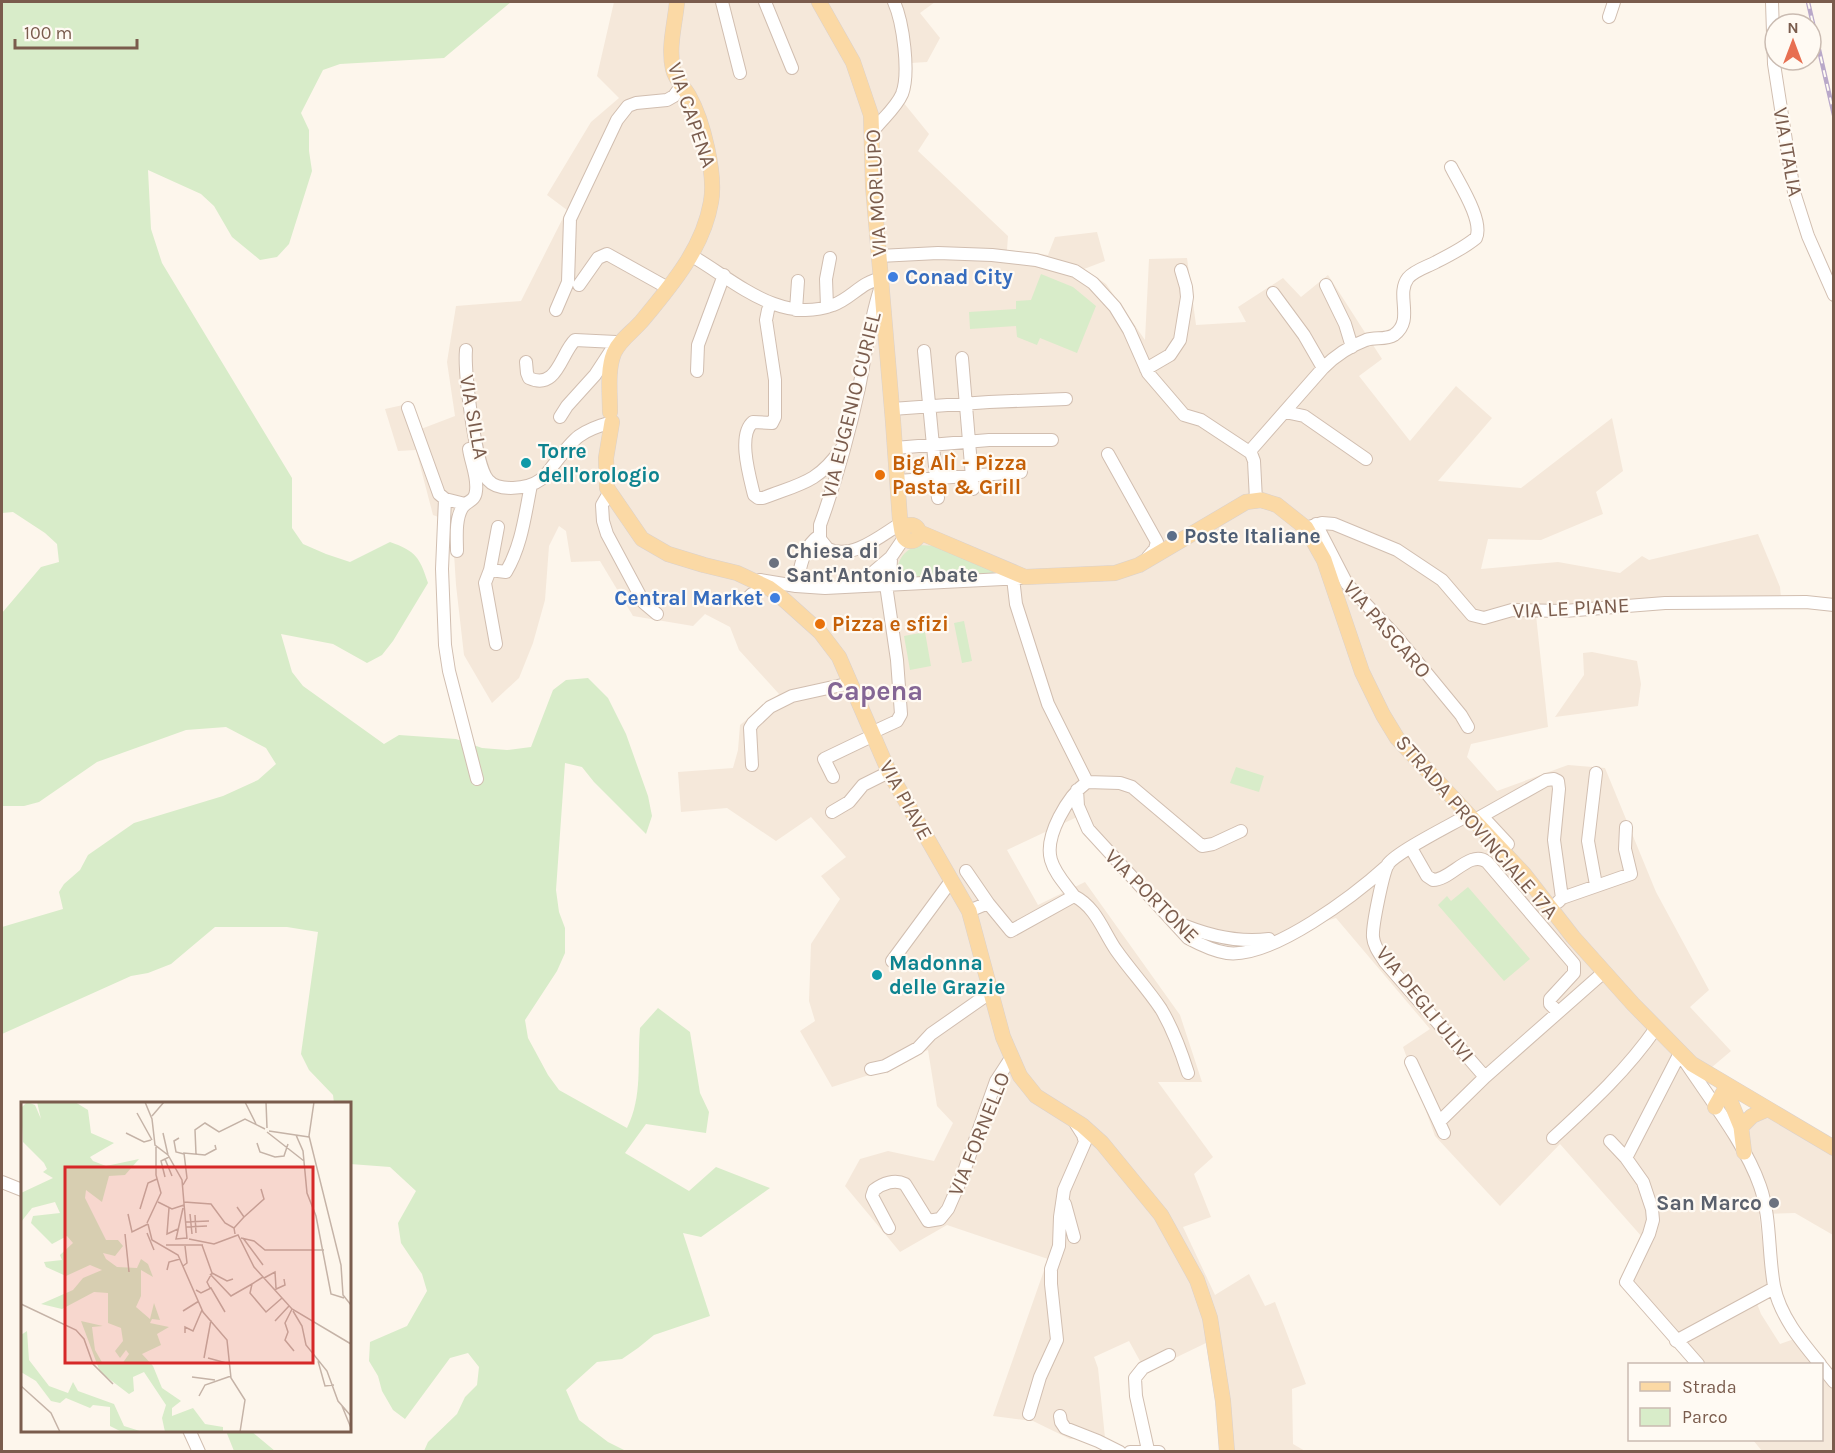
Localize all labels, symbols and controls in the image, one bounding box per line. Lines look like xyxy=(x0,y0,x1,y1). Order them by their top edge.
scale bar xyxy=(15,12,136,50)
north arrow xyxy=(1763,12,1823,72)
text: N xyxy=(1787,18,1799,37)
text: 100 m xyxy=(24,22,72,44)
street label: VIA CAPENA xyxy=(663,59,721,171)
street label: VIA ITALIA xyxy=(1768,106,1808,198)
street label: VIA MORLUPO xyxy=(861,129,891,257)
place label: Conad City xyxy=(905,265,1013,289)
marker: Conad City xyxy=(886,270,900,284)
street label: VIA EUGENIO CURIEL xyxy=(816,309,886,501)
street label: VIA SILLA xyxy=(455,373,493,461)
place label: Torre dell'orologio xyxy=(538,439,660,487)
place label: Big Alì - Pizza Pasta & Grill xyxy=(892,451,1027,499)
marker: Torre dell'orologio xyxy=(519,456,533,470)
marker: Big Alì - Pizza Pasta & Grill xyxy=(873,468,887,482)
place label: Poste Italiane xyxy=(1184,524,1321,548)
marker: Poste Italiane xyxy=(1165,529,1179,543)
place label: Chiesa di Sant'Antonio Abate xyxy=(786,539,978,587)
marker: Chiesa di Sant'Antonio Abate xyxy=(767,556,781,570)
street label: VIA PASCARO xyxy=(1338,575,1436,683)
place label: Central Market xyxy=(614,586,763,610)
marker: Central Market xyxy=(768,591,782,605)
street label: VIA LE PIANE xyxy=(1512,593,1630,623)
place label: Pizza e sfizi xyxy=(832,612,949,636)
marker: Pizza e sfizi xyxy=(813,617,827,631)
district label: Capena xyxy=(827,675,923,707)
street label: STRADA PROVINCIALE 17A xyxy=(1391,730,1563,924)
street label: VIA PIAVE xyxy=(874,756,938,844)
street label: VIA PORTONE xyxy=(1100,844,1204,948)
street label: VIA DEGLI ULIVI xyxy=(1371,941,1479,1067)
place label: Madonna delle Grazie xyxy=(889,951,1005,999)
marker: Madonna delle Grazie xyxy=(870,968,884,982)
street label: VIA FORNELLO xyxy=(943,1069,1015,1199)
inset map xyxy=(21,1102,351,1432)
place label: San Marco xyxy=(1656,1191,1762,1215)
marker: San Marco xyxy=(1767,1196,1781,1210)
legend xyxy=(1628,1363,1823,1441)
text: Strada xyxy=(1682,1376,1737,1398)
text: Parco xyxy=(1682,1406,1728,1428)

